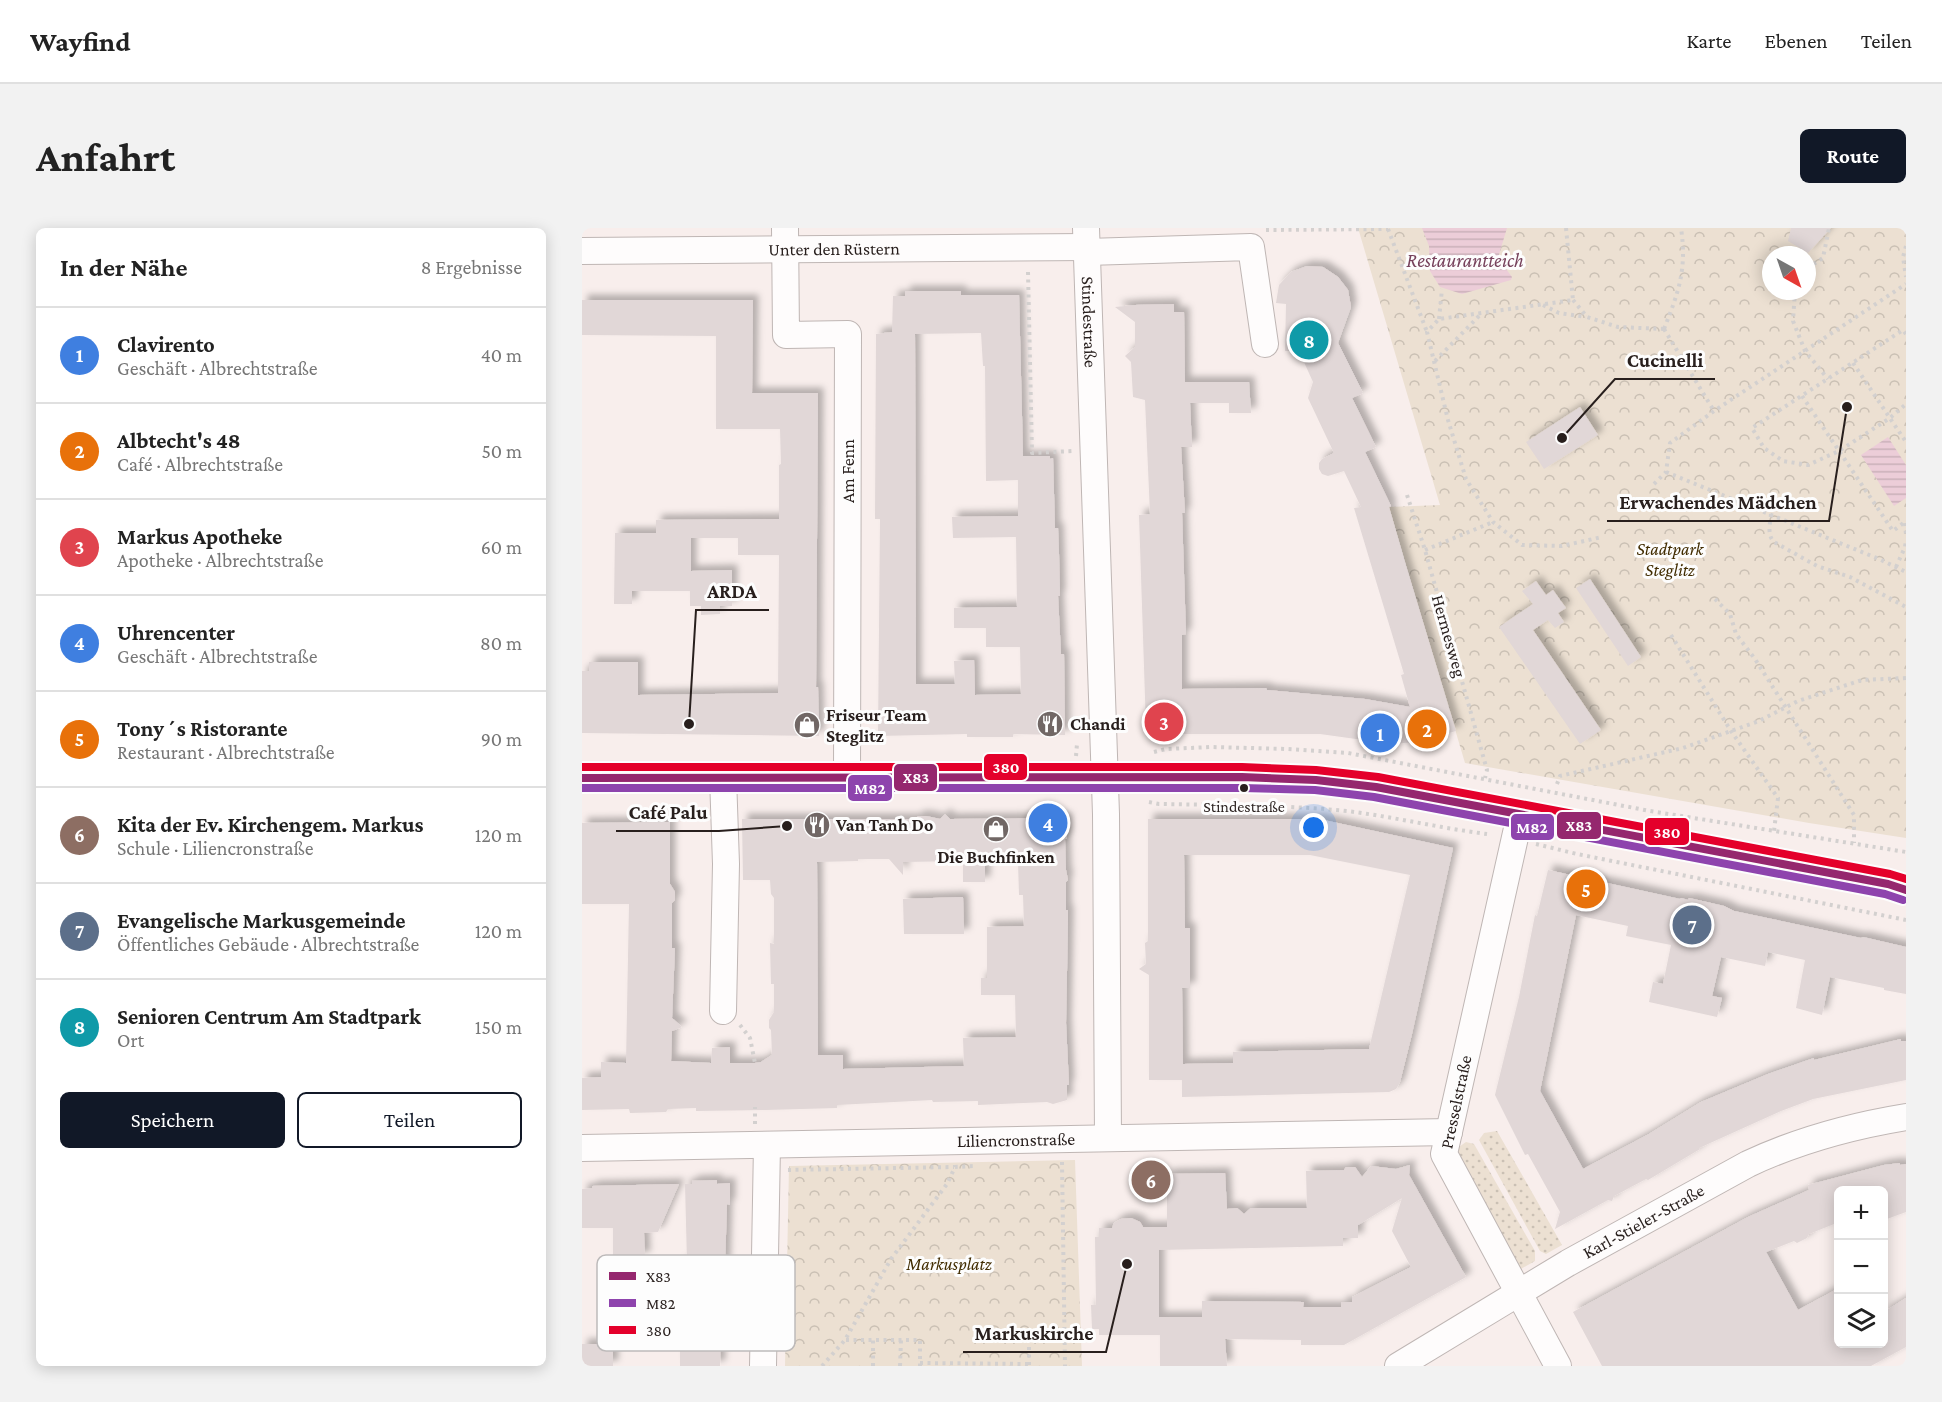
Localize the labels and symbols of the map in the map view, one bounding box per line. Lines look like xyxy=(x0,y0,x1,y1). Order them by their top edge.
street label: Unter den Rüstern xyxy=(768,238,900,260)
north arrow xyxy=(1762,246,1816,300)
water label: Restaurantteich xyxy=(1406,249,1524,271)
street label: Stindestraße xyxy=(1078,276,1101,368)
pin: 8 xyxy=(1290,318,1328,362)
callout: Cucinelli xyxy=(1615,341,1715,379)
text: Cucinelli xyxy=(1627,349,1703,371)
street label: Am Fenn xyxy=(838,439,858,503)
callout: Erwachendes Mädchen xyxy=(1607,483,1829,521)
text: Erwachendes Mädchen xyxy=(1619,491,1817,513)
park label: Stadtpark Steglitz xyxy=(1637,539,1705,580)
callout: ARDA xyxy=(696,572,769,610)
text: ARDA xyxy=(706,580,758,602)
street label: Hermesweg xyxy=(1428,592,1470,680)
pin: 3 xyxy=(1144,700,1184,744)
place label: Friseur Team Steglitz xyxy=(826,705,927,746)
pin: 2 xyxy=(1408,706,1446,752)
restaurant icon: Chandi xyxy=(1035,709,1065,739)
shop icon: Friseur Team Steglitz xyxy=(792,710,822,740)
pin: 1 xyxy=(1360,710,1400,756)
place label: Chandi xyxy=(1070,714,1126,734)
line badge: 380 xyxy=(983,753,1028,781)
text: 380 xyxy=(993,759,1019,776)
line badge: X83 xyxy=(893,763,938,792)
text: X83 xyxy=(903,769,929,786)
line badge: M82 xyxy=(847,774,893,802)
text: M82 xyxy=(854,780,886,797)
marker: Stindestraße xyxy=(1238,782,1250,794)
callout: Café Palu xyxy=(616,793,719,831)
place label: Stindestraße xyxy=(1203,798,1285,815)
pin: 4 xyxy=(1028,800,1068,846)
text: Café Palu xyxy=(629,801,708,823)
restaurant icon: Van Tanh Do xyxy=(802,810,832,840)
line badge: X83 xyxy=(1556,811,1602,840)
your location xyxy=(1299,813,1328,842)
line badge: M82 xyxy=(1510,813,1555,841)
shop icon: Die Buchfinken xyxy=(981,814,1011,844)
place label: Van Tanh Do xyxy=(835,815,933,835)
text: X83 xyxy=(1566,817,1592,834)
line badge: 380 xyxy=(1644,817,1690,846)
text: M82 xyxy=(1516,819,1548,836)
text: 380 xyxy=(1654,824,1680,841)
place label: Die Buchfinken xyxy=(937,847,1056,867)
pin: 5 xyxy=(1566,866,1606,912)
pin: 7 xyxy=(1672,902,1712,948)
street label: Presselstraße xyxy=(1436,1053,1476,1151)
street label: Liliencronstraße xyxy=(957,1129,1075,1151)
pin: 6 xyxy=(1132,1158,1170,1202)
street label: Karl-Stieler-Straße xyxy=(1579,1180,1708,1263)
park label: Markusplatz xyxy=(905,1254,992,1274)
legend xyxy=(597,1255,795,1351)
text: X83 xyxy=(646,1268,671,1285)
text: M82 xyxy=(646,1295,676,1312)
callout: Markuskirche xyxy=(963,1314,1106,1352)
text: 380 xyxy=(646,1322,671,1339)
text: Markuskirche xyxy=(975,1322,1093,1344)

